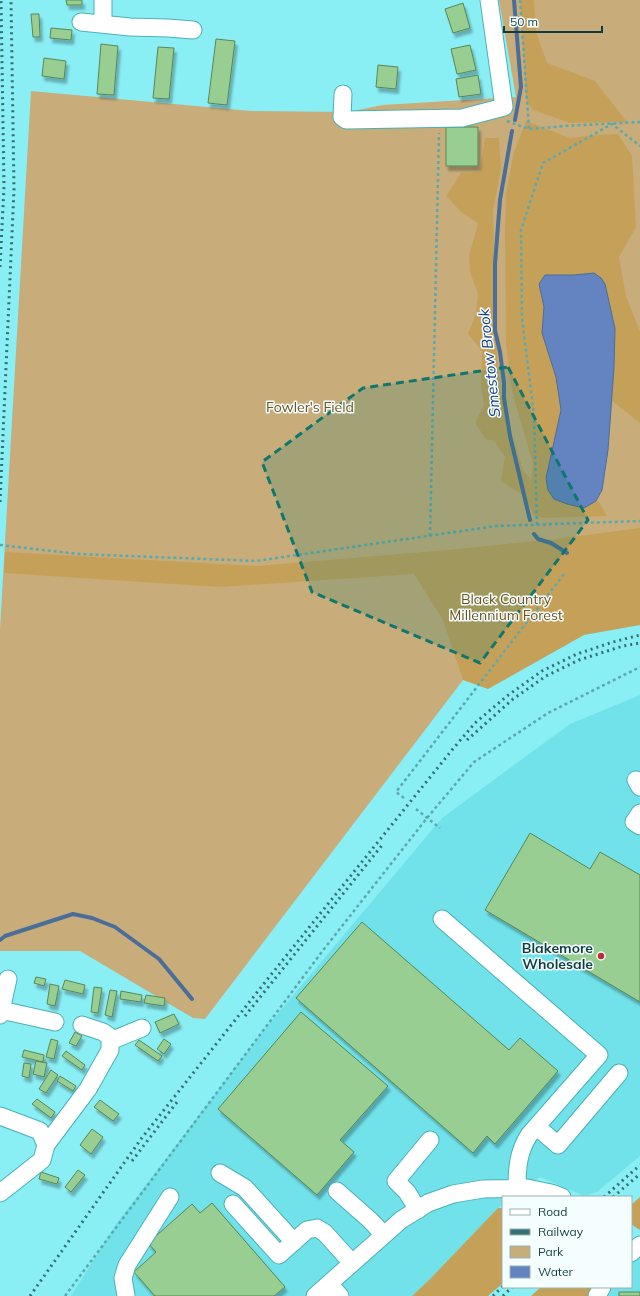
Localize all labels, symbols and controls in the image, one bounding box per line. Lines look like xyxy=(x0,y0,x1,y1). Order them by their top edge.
scale bar xyxy=(504,8,602,34)
text: 50 m xyxy=(510,14,538,29)
water label: Smestow Brook xyxy=(474,307,504,418)
park label: Fowler's Field xyxy=(266,398,354,416)
park label: Black Country Millennium Forest xyxy=(449,590,563,624)
place label: Blakemore Wholesale xyxy=(522,939,593,973)
marker: Blakemore Wholesale xyxy=(596,951,606,961)
legend xyxy=(502,1196,632,1288)
text: Road xyxy=(538,1204,567,1219)
text: Railway xyxy=(538,1224,584,1239)
text: Park xyxy=(538,1244,564,1259)
text: Water xyxy=(538,1264,574,1279)

